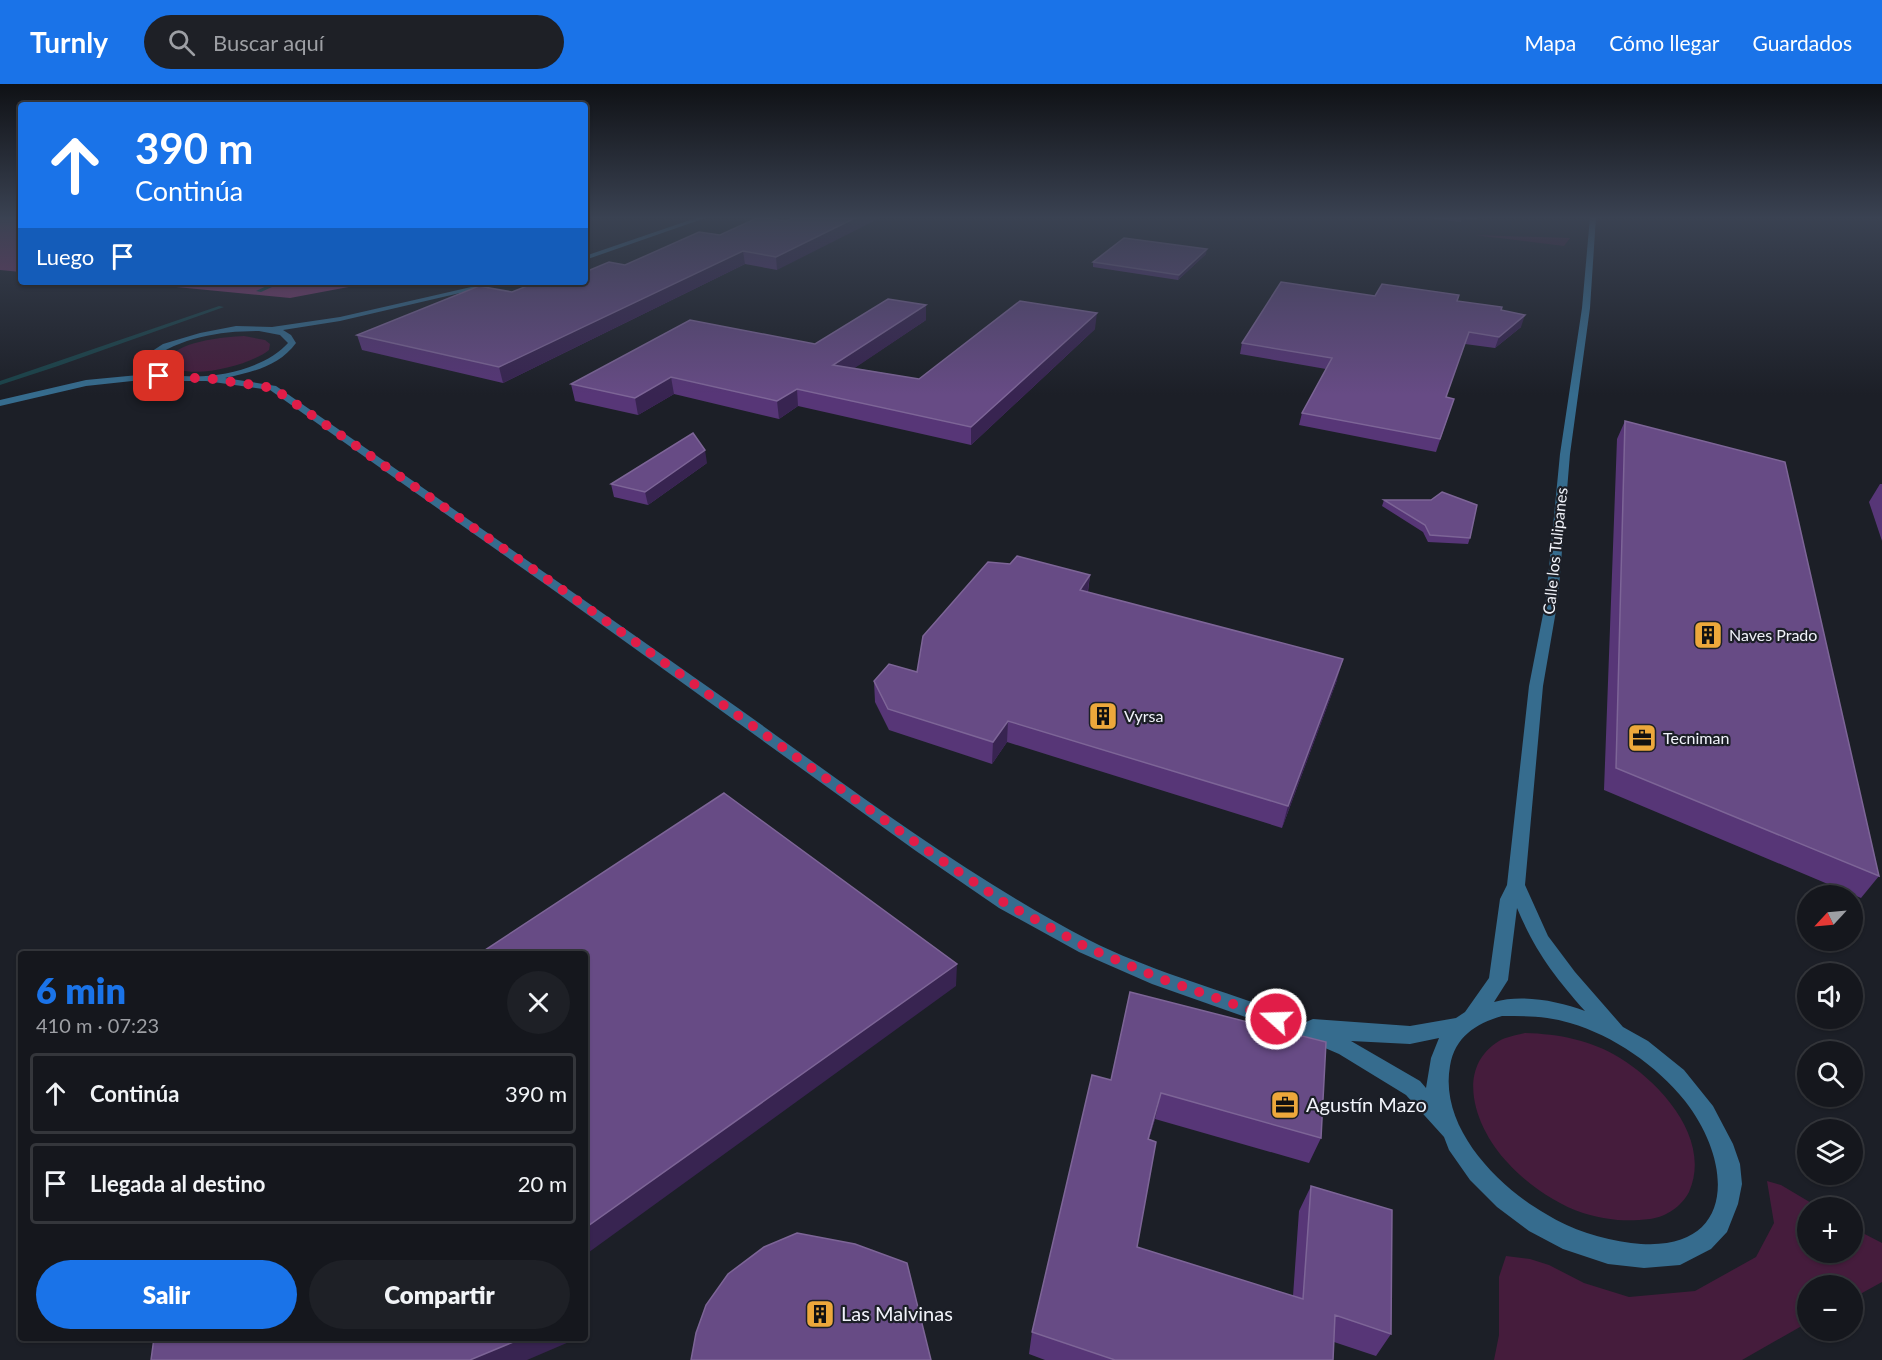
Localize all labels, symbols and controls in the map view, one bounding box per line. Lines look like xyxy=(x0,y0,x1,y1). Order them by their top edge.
search box xyxy=(144,15,564,69)
text: Turnly xyxy=(30,25,108,59)
icon: search xyxy=(165,26,198,59)
text: Buscar aquí xyxy=(213,29,324,56)
text: Mapa xyxy=(1524,30,1576,55)
text: Cómo llegar xyxy=(1609,30,1720,55)
text: Guardados xyxy=(1753,30,1852,55)
text: 390 m xyxy=(135,123,253,173)
icon: ahead xyxy=(36,126,114,204)
text: Continúa xyxy=(135,174,243,207)
icon: arrive xyxy=(106,240,139,273)
text: Luego xyxy=(36,243,94,270)
pin xyxy=(133,350,184,401)
icon: arrive xyxy=(142,359,175,392)
street label: Calle los Tulipanes xyxy=(1538,486,1571,615)
building icon: Naves Prado xyxy=(1692,619,1724,651)
place label: Naves Prado xyxy=(1729,625,1817,644)
building icon: Vyrsa xyxy=(1087,700,1119,732)
place label: Vyrsa xyxy=(1124,706,1163,725)
office icon: Tecniman xyxy=(1626,722,1658,754)
place label: Tecniman xyxy=(1663,728,1729,747)
north arrow xyxy=(1797,885,1863,951)
map controls xyxy=(1797,885,1863,1341)
button: sound xyxy=(1797,963,1863,1029)
text: 6 min xyxy=(36,968,126,1012)
button: close xyxy=(507,971,570,1034)
position arrow xyxy=(1244,987,1308,1051)
text: 410 m · 07:23 xyxy=(36,1013,159,1037)
button: search xyxy=(1797,1041,1863,1107)
icon: ahead xyxy=(39,1077,72,1110)
text: Continúa xyxy=(90,1080,179,1107)
text: 390 m xyxy=(505,1080,567,1107)
office icon: Agustín Mazo xyxy=(1269,1089,1301,1121)
place label: Agustín Mazo xyxy=(1306,1092,1427,1116)
button: layers xyxy=(1797,1119,1863,1185)
icon: arrive xyxy=(39,1167,72,1200)
text: Llegada al destino xyxy=(90,1170,266,1197)
text: 20 m xyxy=(518,1170,567,1197)
button: + xyxy=(1797,1197,1863,1263)
button: Salir xyxy=(36,1260,297,1329)
button: Compartir xyxy=(309,1260,570,1329)
button: − xyxy=(1797,1275,1863,1341)
building icon: Las Malvinas xyxy=(804,1298,836,1330)
place label: Las Malvinas xyxy=(841,1301,953,1325)

